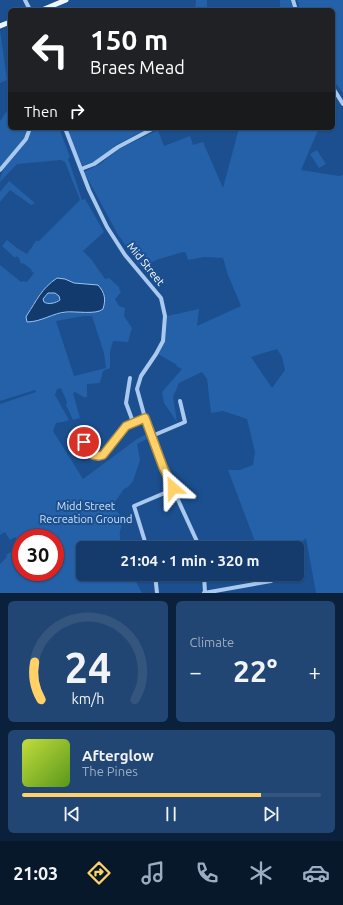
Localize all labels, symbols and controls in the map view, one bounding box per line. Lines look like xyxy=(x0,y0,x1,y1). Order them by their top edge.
icon: left xyxy=(24,24,76,76)
text: 150 m xyxy=(90,24,168,55)
text: Braes Mead xyxy=(90,57,185,77)
icon: right xyxy=(66,100,88,122)
text: Then xyxy=(24,103,58,120)
street label: Mid Street xyxy=(125,240,167,288)
pin xyxy=(67,425,101,459)
icon: arrive xyxy=(73,431,95,453)
position arrow xyxy=(152,467,194,509)
park label: Midd Street Recreation Ground xyxy=(39,500,133,525)
speed limit sign: 30 xyxy=(12,529,64,581)
text: 21:04 · 1 min · 320 m xyxy=(121,552,259,569)
text: Climate xyxy=(190,635,234,649)
text: 24 xyxy=(64,643,111,690)
text: 22° xyxy=(233,654,277,688)
text: − xyxy=(190,659,202,684)
text: + xyxy=(309,659,321,684)
text: km/h xyxy=(71,690,104,706)
text: Afterglow xyxy=(82,747,154,764)
text: The Pines xyxy=(82,764,138,778)
icon: previous xyxy=(61,803,83,825)
icon: pause xyxy=(160,803,182,825)
icon: next xyxy=(260,803,282,825)
icon: directions xyxy=(85,859,113,887)
icon: music xyxy=(139,859,167,887)
icon: phone xyxy=(193,859,221,887)
icon: climate xyxy=(247,859,275,887)
icon: car xyxy=(302,859,330,887)
text: 21:03 xyxy=(13,863,58,883)

